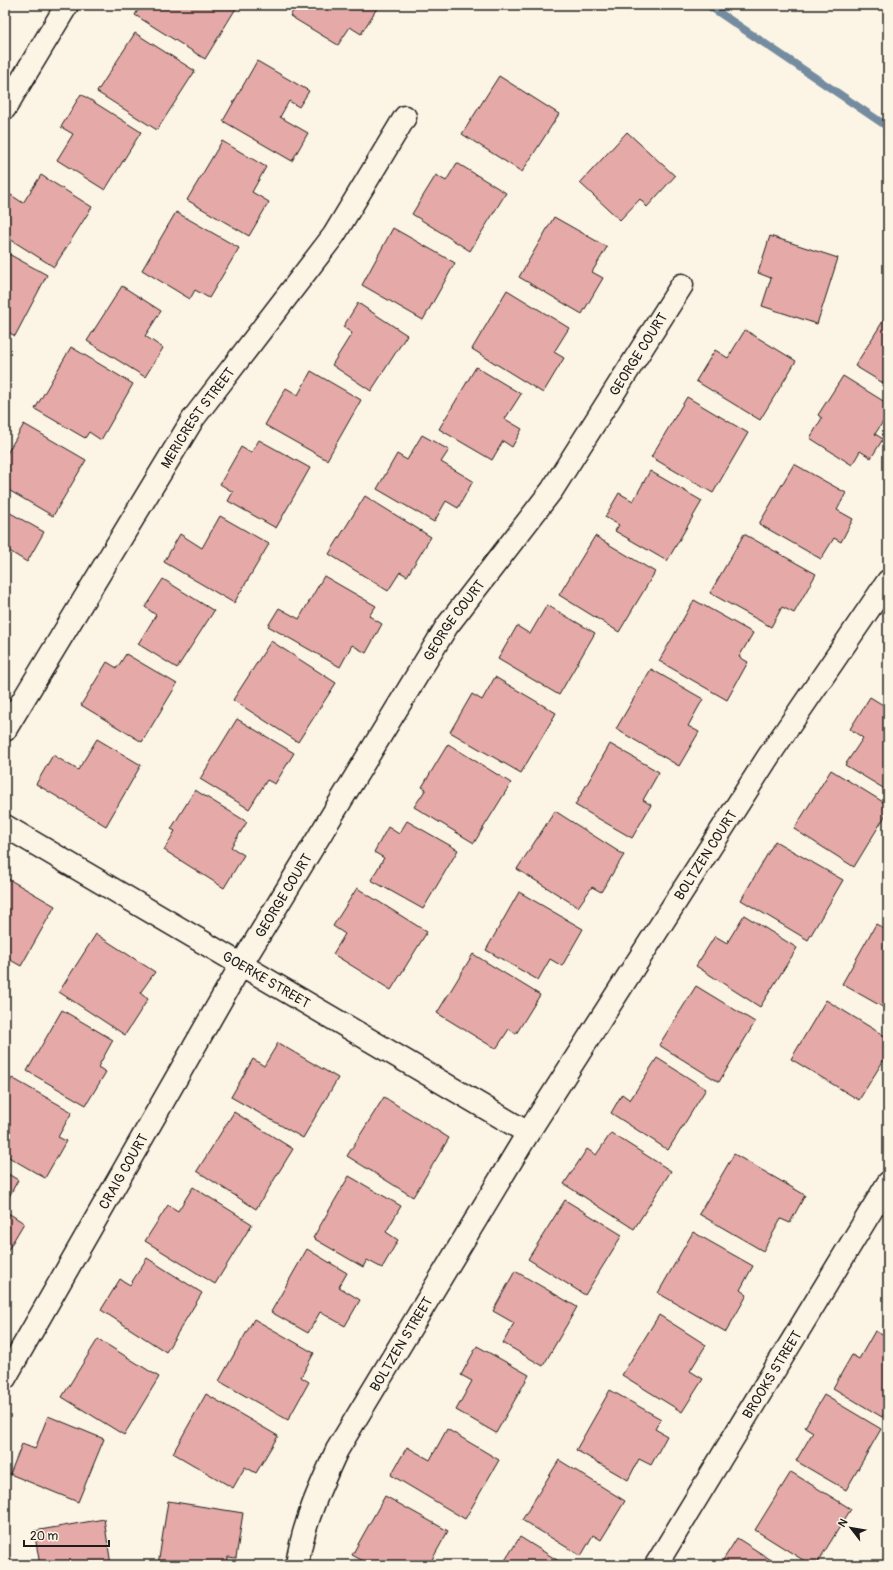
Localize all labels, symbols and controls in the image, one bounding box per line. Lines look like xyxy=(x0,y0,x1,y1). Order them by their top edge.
street label: GEORGE COURT xyxy=(606,309,671,399)
street label: MERICREST STREET xyxy=(157,364,239,471)
street label: GEORGE COURT xyxy=(420,576,489,664)
street label: BOLTZEN COURT xyxy=(671,807,741,903)
street label: GEORGE COURT xyxy=(252,850,316,941)
street label: GOERKE STREET xyxy=(219,947,313,1012)
street label: CRAIG COURT xyxy=(95,1131,152,1212)
street label: BOLTZEN STREET xyxy=(366,1294,436,1395)
street label: BROOKS STREET xyxy=(739,1327,805,1422)
north arrow xyxy=(831,1508,871,1548)
text: N xyxy=(835,1516,851,1530)
scale bar xyxy=(24,1522,109,1548)
text: 20 m xyxy=(30,1529,59,1544)

